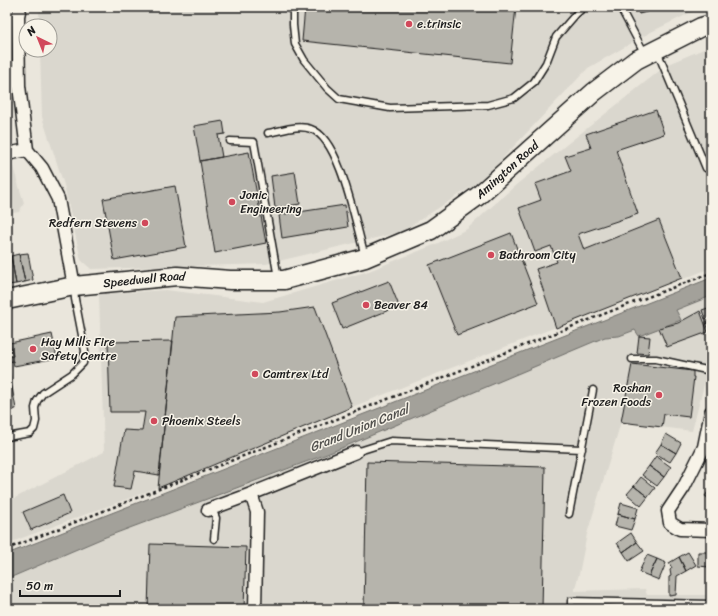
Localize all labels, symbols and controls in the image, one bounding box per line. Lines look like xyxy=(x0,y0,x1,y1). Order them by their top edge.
place label: e.trinsic xyxy=(417,13,462,35)
north arrow xyxy=(18,18,58,58)
marker: e.trinsic xyxy=(404,19,414,29)
text: N xyxy=(22,21,41,41)
street label: Amington Road xyxy=(470,135,545,205)
place label: Jonic Engineering xyxy=(239,184,302,220)
marker: Jonic Engineering xyxy=(227,197,237,207)
place label: Redfern Stevens xyxy=(49,212,137,234)
marker: Redfern Stevens xyxy=(140,218,150,228)
place label: Bathroom City xyxy=(499,244,576,266)
marker: Bathroom City xyxy=(486,250,496,260)
street label: Speedwell Road xyxy=(102,265,187,294)
place label: Beaver 84 xyxy=(374,294,428,316)
marker: Beaver 84 xyxy=(361,300,371,310)
place label: Hay Mills Fire Safety Centre xyxy=(41,331,117,367)
marker: Hay Mills Fire Safety Centre xyxy=(28,344,38,354)
place label: Camtrex Ltd xyxy=(263,363,329,385)
marker: Camtrex Ltd xyxy=(250,369,260,379)
place label: Roshan Frozen Foods xyxy=(582,377,651,413)
marker: Roshan Frozen Foods xyxy=(654,390,664,400)
water label: Grand Union Canal xyxy=(306,396,415,458)
place label: Phoenix Steels xyxy=(162,410,240,432)
marker: Phoenix Steels xyxy=(149,416,159,426)
scale bar xyxy=(20,572,120,598)
text: 50 m xyxy=(26,575,53,597)

